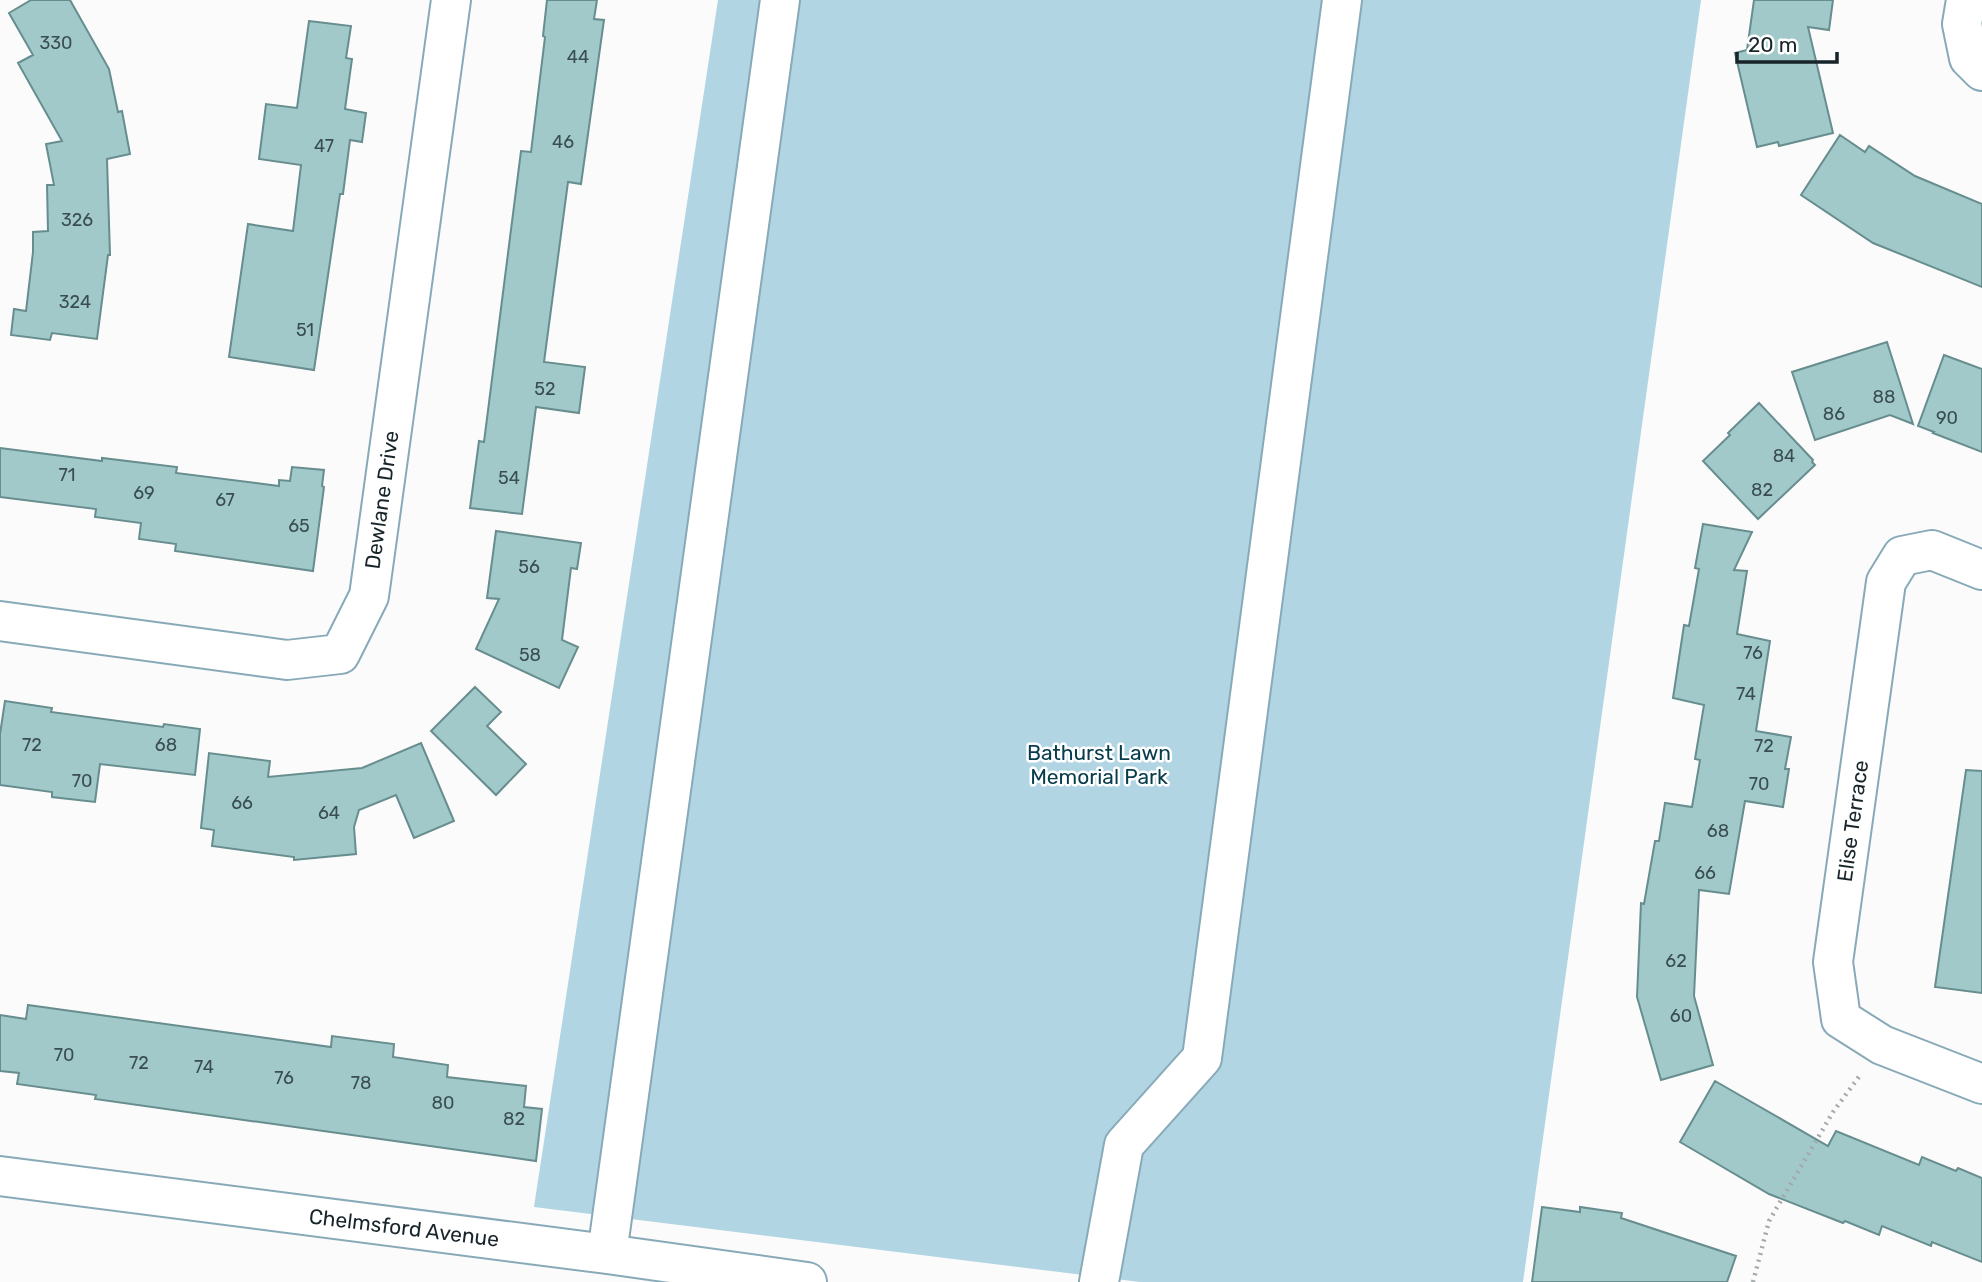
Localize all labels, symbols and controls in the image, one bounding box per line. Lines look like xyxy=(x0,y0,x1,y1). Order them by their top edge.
scale bar xyxy=(1737,21,1837,65)
house number: 330 xyxy=(39,32,73,54)
text: 20 m xyxy=(1748,32,1797,57)
house number: 44 xyxy=(567,46,589,68)
house number: 46 xyxy=(552,131,574,153)
house number: 47 xyxy=(314,135,334,157)
house number: 326 xyxy=(61,209,93,231)
house number: 324 xyxy=(59,291,91,313)
house number: 51 xyxy=(296,319,314,341)
house number: 52 xyxy=(534,378,556,400)
house number: 88 xyxy=(1873,386,1895,408)
house number: 86 xyxy=(1823,403,1845,425)
house number: 90 xyxy=(1936,407,1958,429)
street label: Dewlane Drive xyxy=(359,429,404,571)
house number: 84 xyxy=(1773,445,1795,467)
house number: 71 xyxy=(59,464,75,486)
house number: 54 xyxy=(498,467,520,489)
house number: 82 xyxy=(1751,479,1773,501)
house number: 69 xyxy=(133,482,155,504)
house number: 67 xyxy=(215,489,235,511)
house number: 65 xyxy=(288,515,310,537)
house number: 56 xyxy=(518,556,540,578)
house number: 76 xyxy=(1743,642,1763,664)
house number: 58 xyxy=(519,644,541,666)
house number: 74 xyxy=(1736,683,1756,705)
house number: 72 xyxy=(22,734,42,756)
house number: 68 xyxy=(155,734,177,756)
house number: 72 xyxy=(1754,735,1774,757)
park label: Bathurst Lawn Memorial Park xyxy=(1027,740,1171,789)
street label: Elise Terrace xyxy=(1832,758,1873,883)
house number: 70 xyxy=(72,770,92,792)
house number: 70 xyxy=(1749,773,1769,795)
house number: 66 xyxy=(231,792,253,814)
house number: 64 xyxy=(318,802,340,824)
house number: 68 xyxy=(1707,820,1729,842)
house number: 66 xyxy=(1694,862,1716,884)
house number: 62 xyxy=(1665,950,1687,972)
house number: 60 xyxy=(1670,1005,1692,1027)
house number: 70 xyxy=(54,1044,74,1066)
house number: 72 xyxy=(129,1052,149,1074)
house number: 74 xyxy=(194,1056,214,1078)
house number: 76 xyxy=(274,1067,294,1089)
house number: 78 xyxy=(351,1072,371,1094)
house number: 80 xyxy=(432,1092,454,1114)
house number: 82 xyxy=(503,1108,525,1130)
street label: Chelmsford Avenue xyxy=(308,1203,501,1252)

